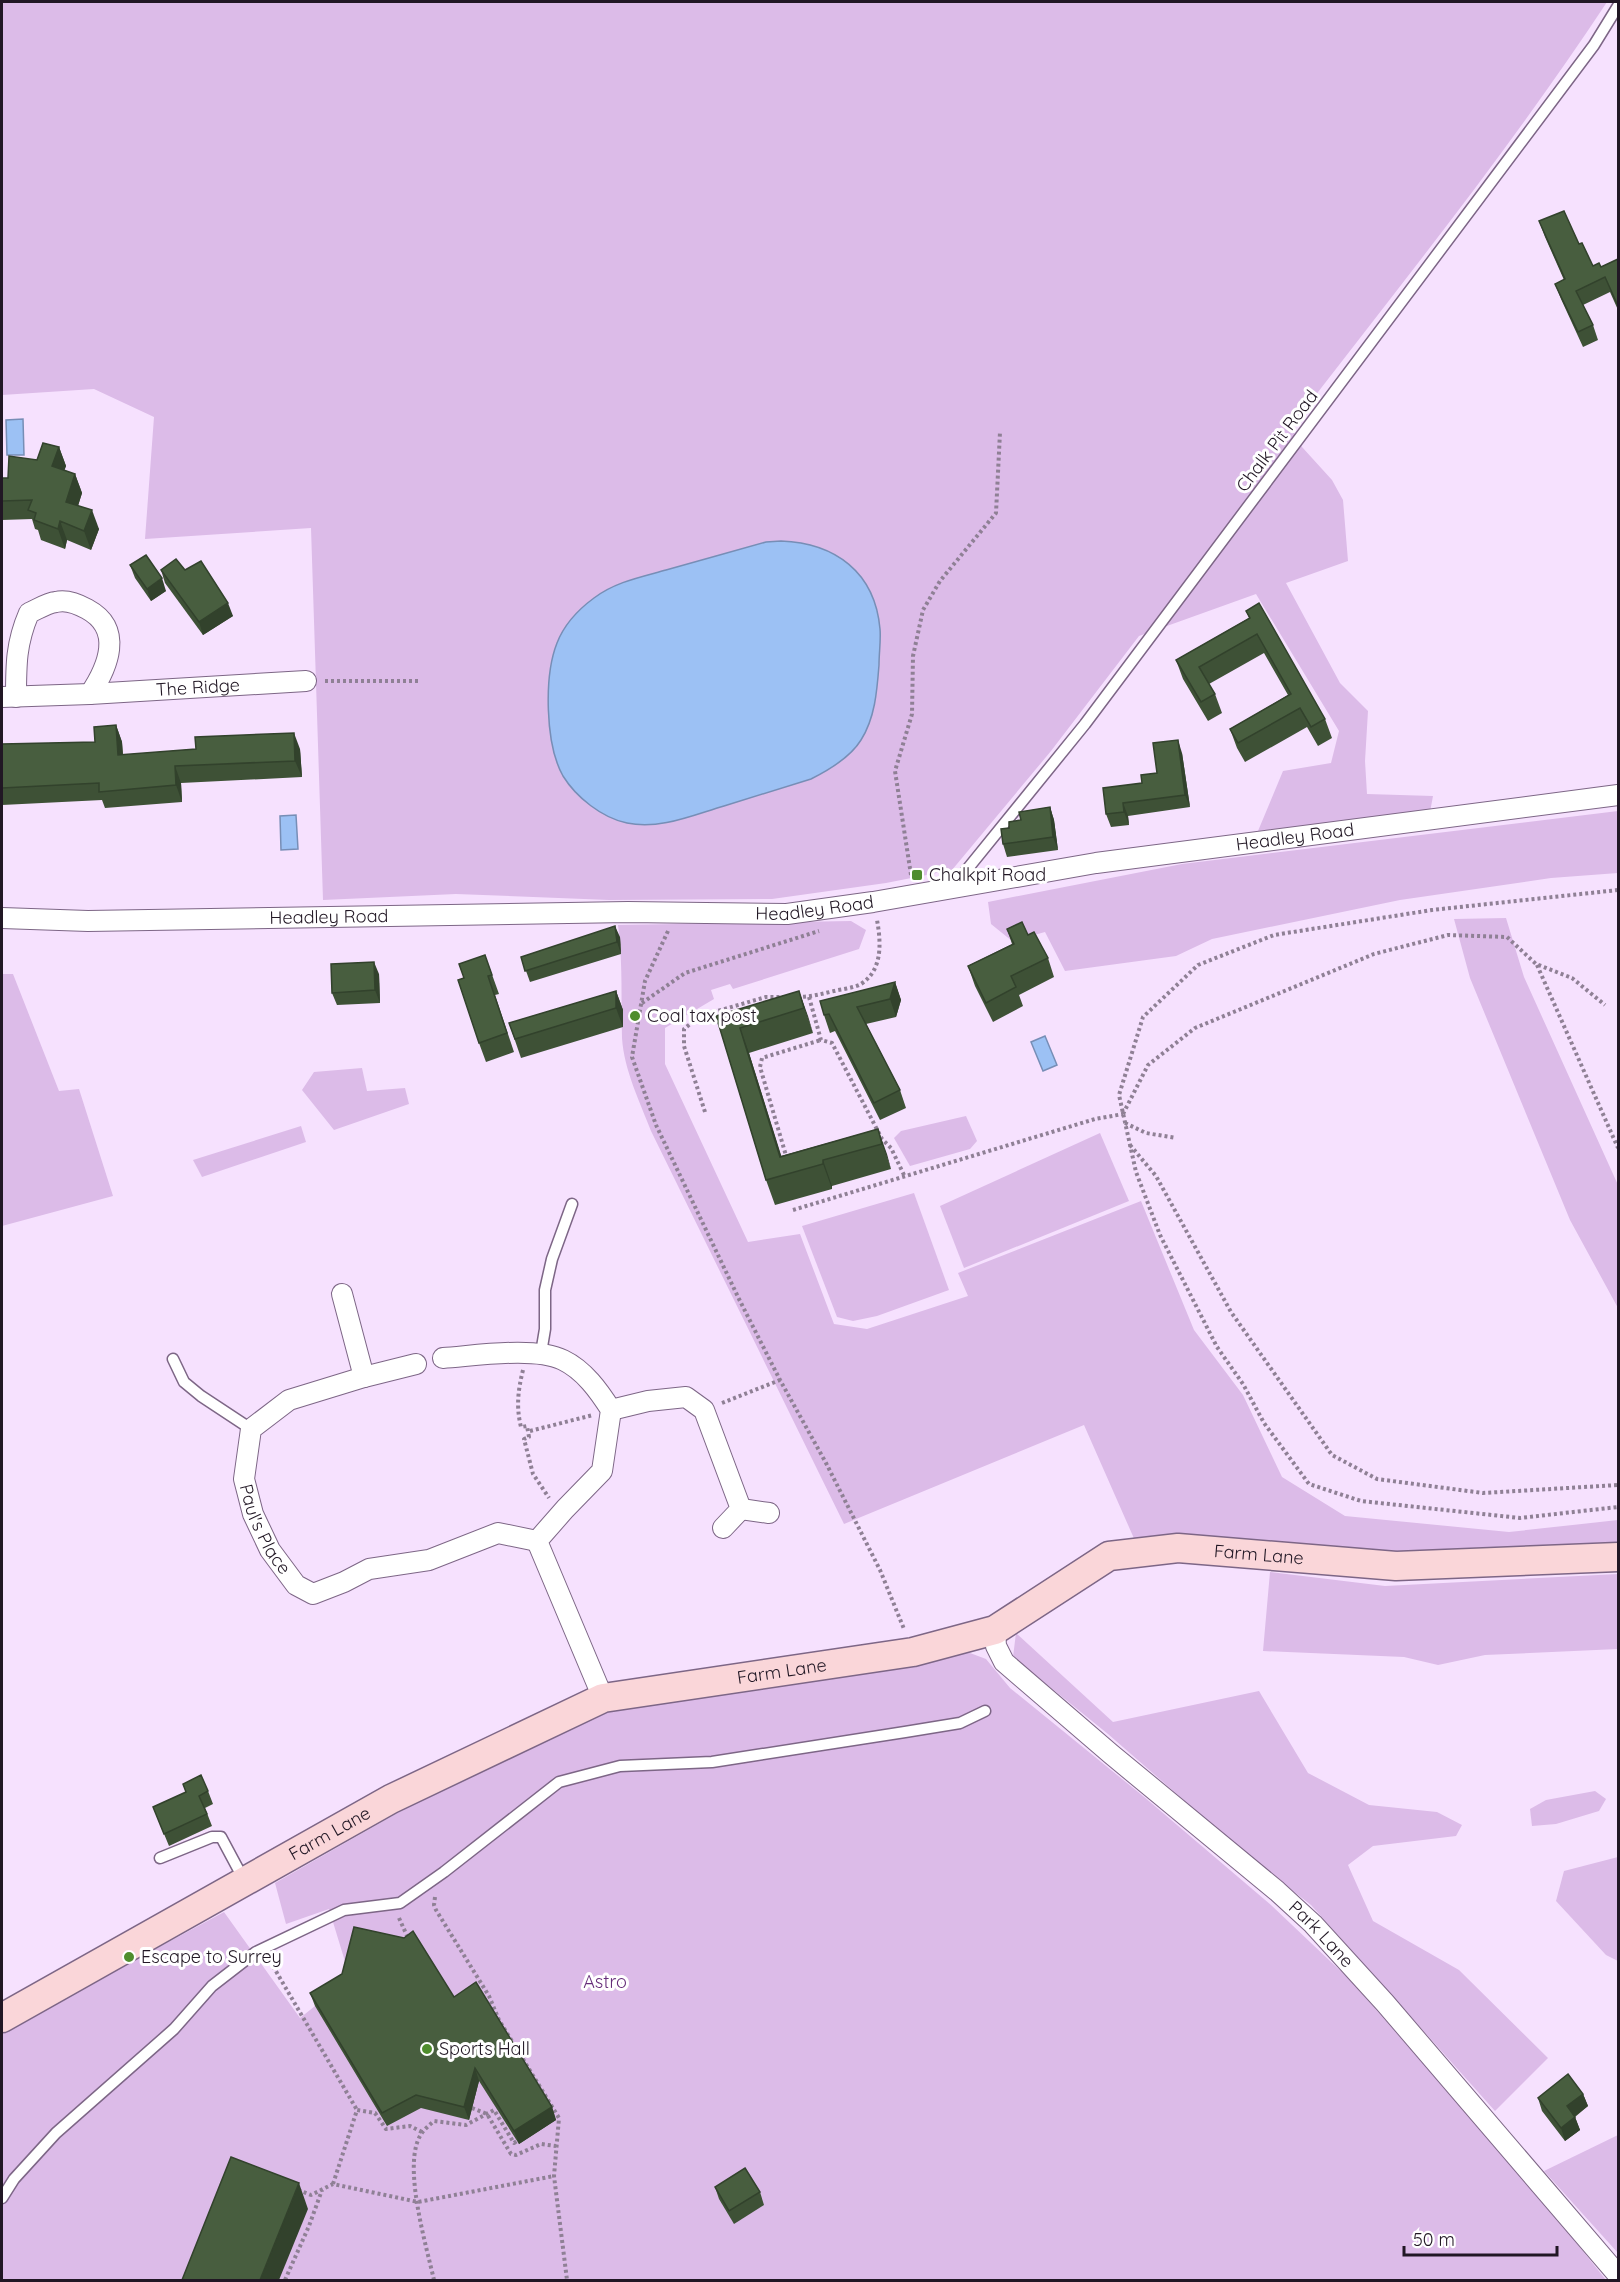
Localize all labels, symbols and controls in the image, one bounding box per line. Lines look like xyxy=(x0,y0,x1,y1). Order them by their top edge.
street label: Chalk Pit Road xyxy=(1231,385,1322,496)
street label: The Ridge xyxy=(155,673,240,701)
street label: Headley Road xyxy=(1234,817,1355,856)
place label: Chalkpit Road xyxy=(929,863,1046,886)
marker: Chalkpit Road xyxy=(910,868,924,882)
street label: Headley Road xyxy=(755,890,875,925)
street label: Headley Road xyxy=(269,904,389,929)
place label: Coal tax post xyxy=(647,1004,757,1027)
marker: Coal tax post xyxy=(628,1009,642,1023)
street label: Paul's Place xyxy=(235,1482,296,1579)
street label: Farm Lane xyxy=(1213,1539,1305,1569)
street label: Farm Lane xyxy=(735,1653,828,1689)
street label: Farm Lane xyxy=(284,1801,374,1865)
street label: Park Lane xyxy=(1284,1895,1359,1972)
place label: Escape to Surrey xyxy=(141,1945,282,1968)
marker: Escape to Surrey xyxy=(122,1950,136,1964)
park label: Astro xyxy=(583,1970,627,1993)
place label: Sports Hall xyxy=(439,2037,530,2060)
marker: Sports Hall xyxy=(420,2042,434,2056)
scale bar xyxy=(1404,2219,1557,2257)
text: 50 m xyxy=(1413,2228,1455,2251)

